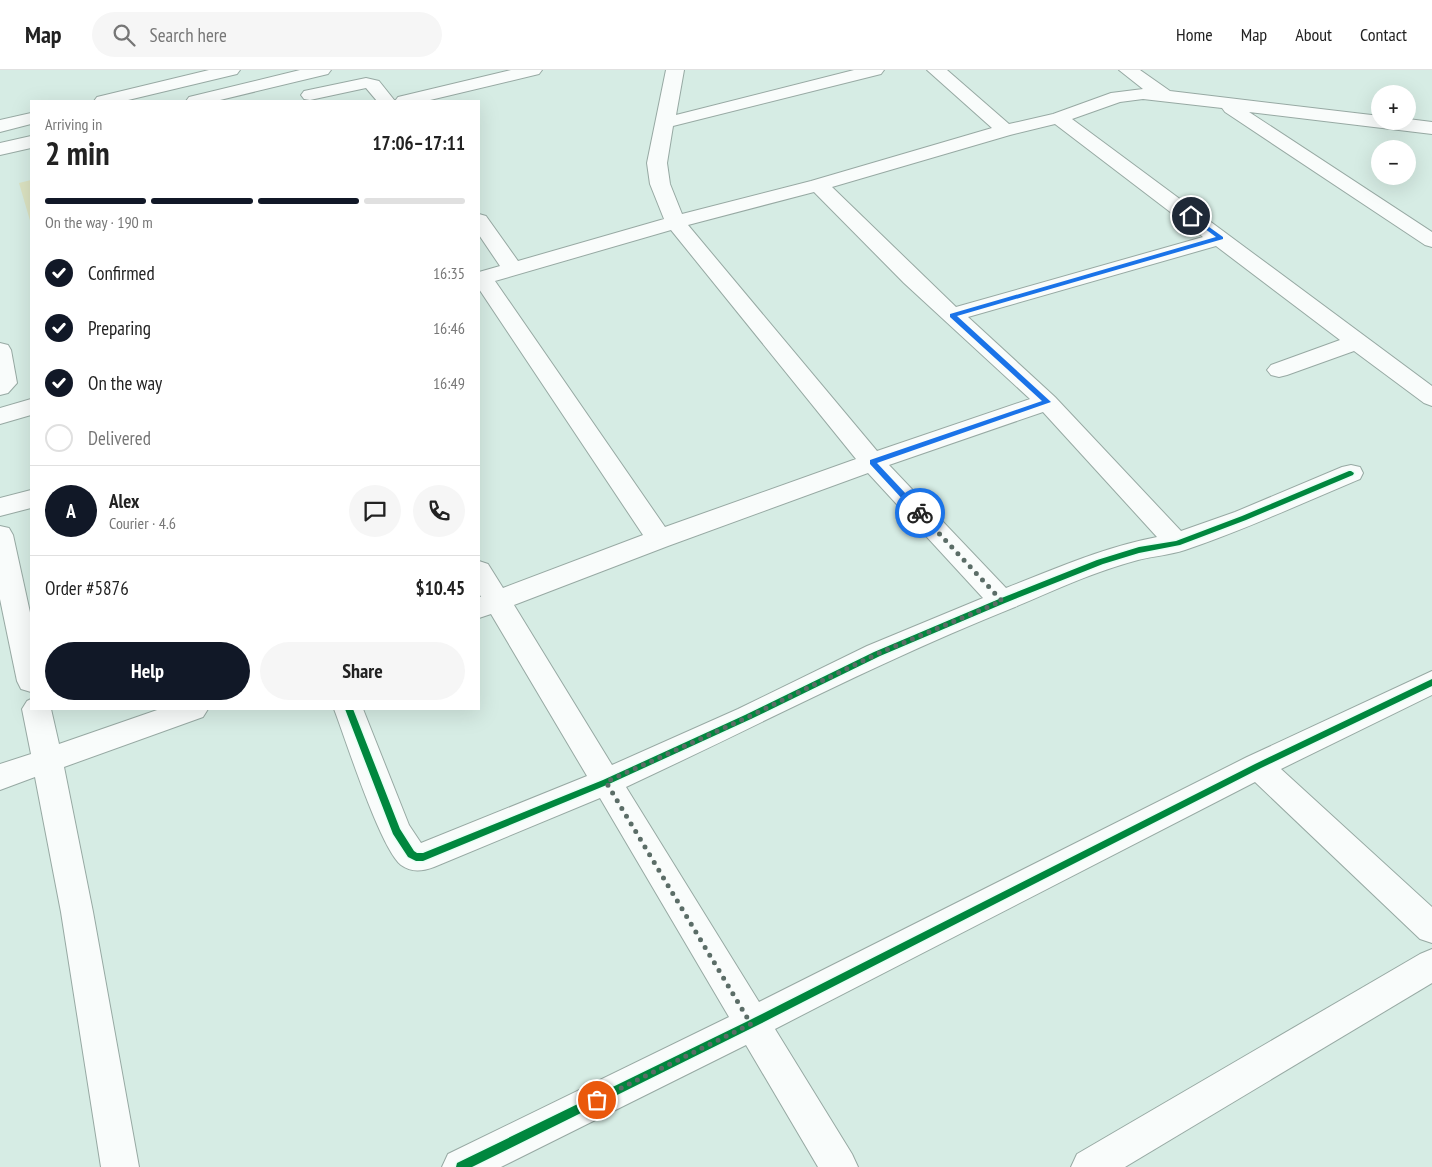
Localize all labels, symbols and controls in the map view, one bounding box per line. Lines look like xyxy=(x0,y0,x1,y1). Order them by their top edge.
search box xyxy=(92,12,442,57)
text: Map xyxy=(25,19,62,50)
icon: search xyxy=(110,21,138,49)
text: Search here xyxy=(150,23,227,47)
text: Home xyxy=(1176,23,1213,46)
text: Map xyxy=(1241,23,1267,46)
text: About xyxy=(1295,23,1332,46)
text: Contact xyxy=(1360,23,1407,46)
map controls xyxy=(1371,85,1416,185)
button: + xyxy=(1371,85,1416,130)
text: Arriving in xyxy=(45,114,102,134)
text: 17:06–17:11 xyxy=(372,131,465,155)
text: 2 min xyxy=(45,132,110,174)
button: − xyxy=(1371,140,1416,185)
pin xyxy=(1170,195,1212,237)
icon: home xyxy=(1177,202,1205,230)
text: On the way · 190 m xyxy=(45,212,153,232)
icon: check xyxy=(45,259,73,287)
text: Confirmed xyxy=(88,261,155,285)
text: 16:35 xyxy=(433,263,465,283)
icon: check xyxy=(45,314,73,342)
text: Preparing xyxy=(88,316,151,340)
text: 16:46 xyxy=(433,318,465,338)
icon: check xyxy=(45,369,73,397)
text: On the way xyxy=(88,371,162,395)
text: 16:49 xyxy=(433,373,465,393)
text: Delivered xyxy=(88,426,151,450)
button: chat xyxy=(349,485,401,537)
button: phone xyxy=(413,485,465,537)
courier xyxy=(895,488,945,538)
text: Alex xyxy=(109,489,139,513)
text: A xyxy=(66,499,76,523)
icon: bike xyxy=(906,499,934,527)
text: Courier · 4.6 xyxy=(109,513,176,533)
text: Order #5876 xyxy=(45,576,129,600)
text: $10.45 xyxy=(416,576,465,600)
button: Help xyxy=(45,642,250,700)
button: Share xyxy=(260,642,465,700)
pin xyxy=(576,1079,618,1121)
icon: bag xyxy=(583,1086,611,1114)

